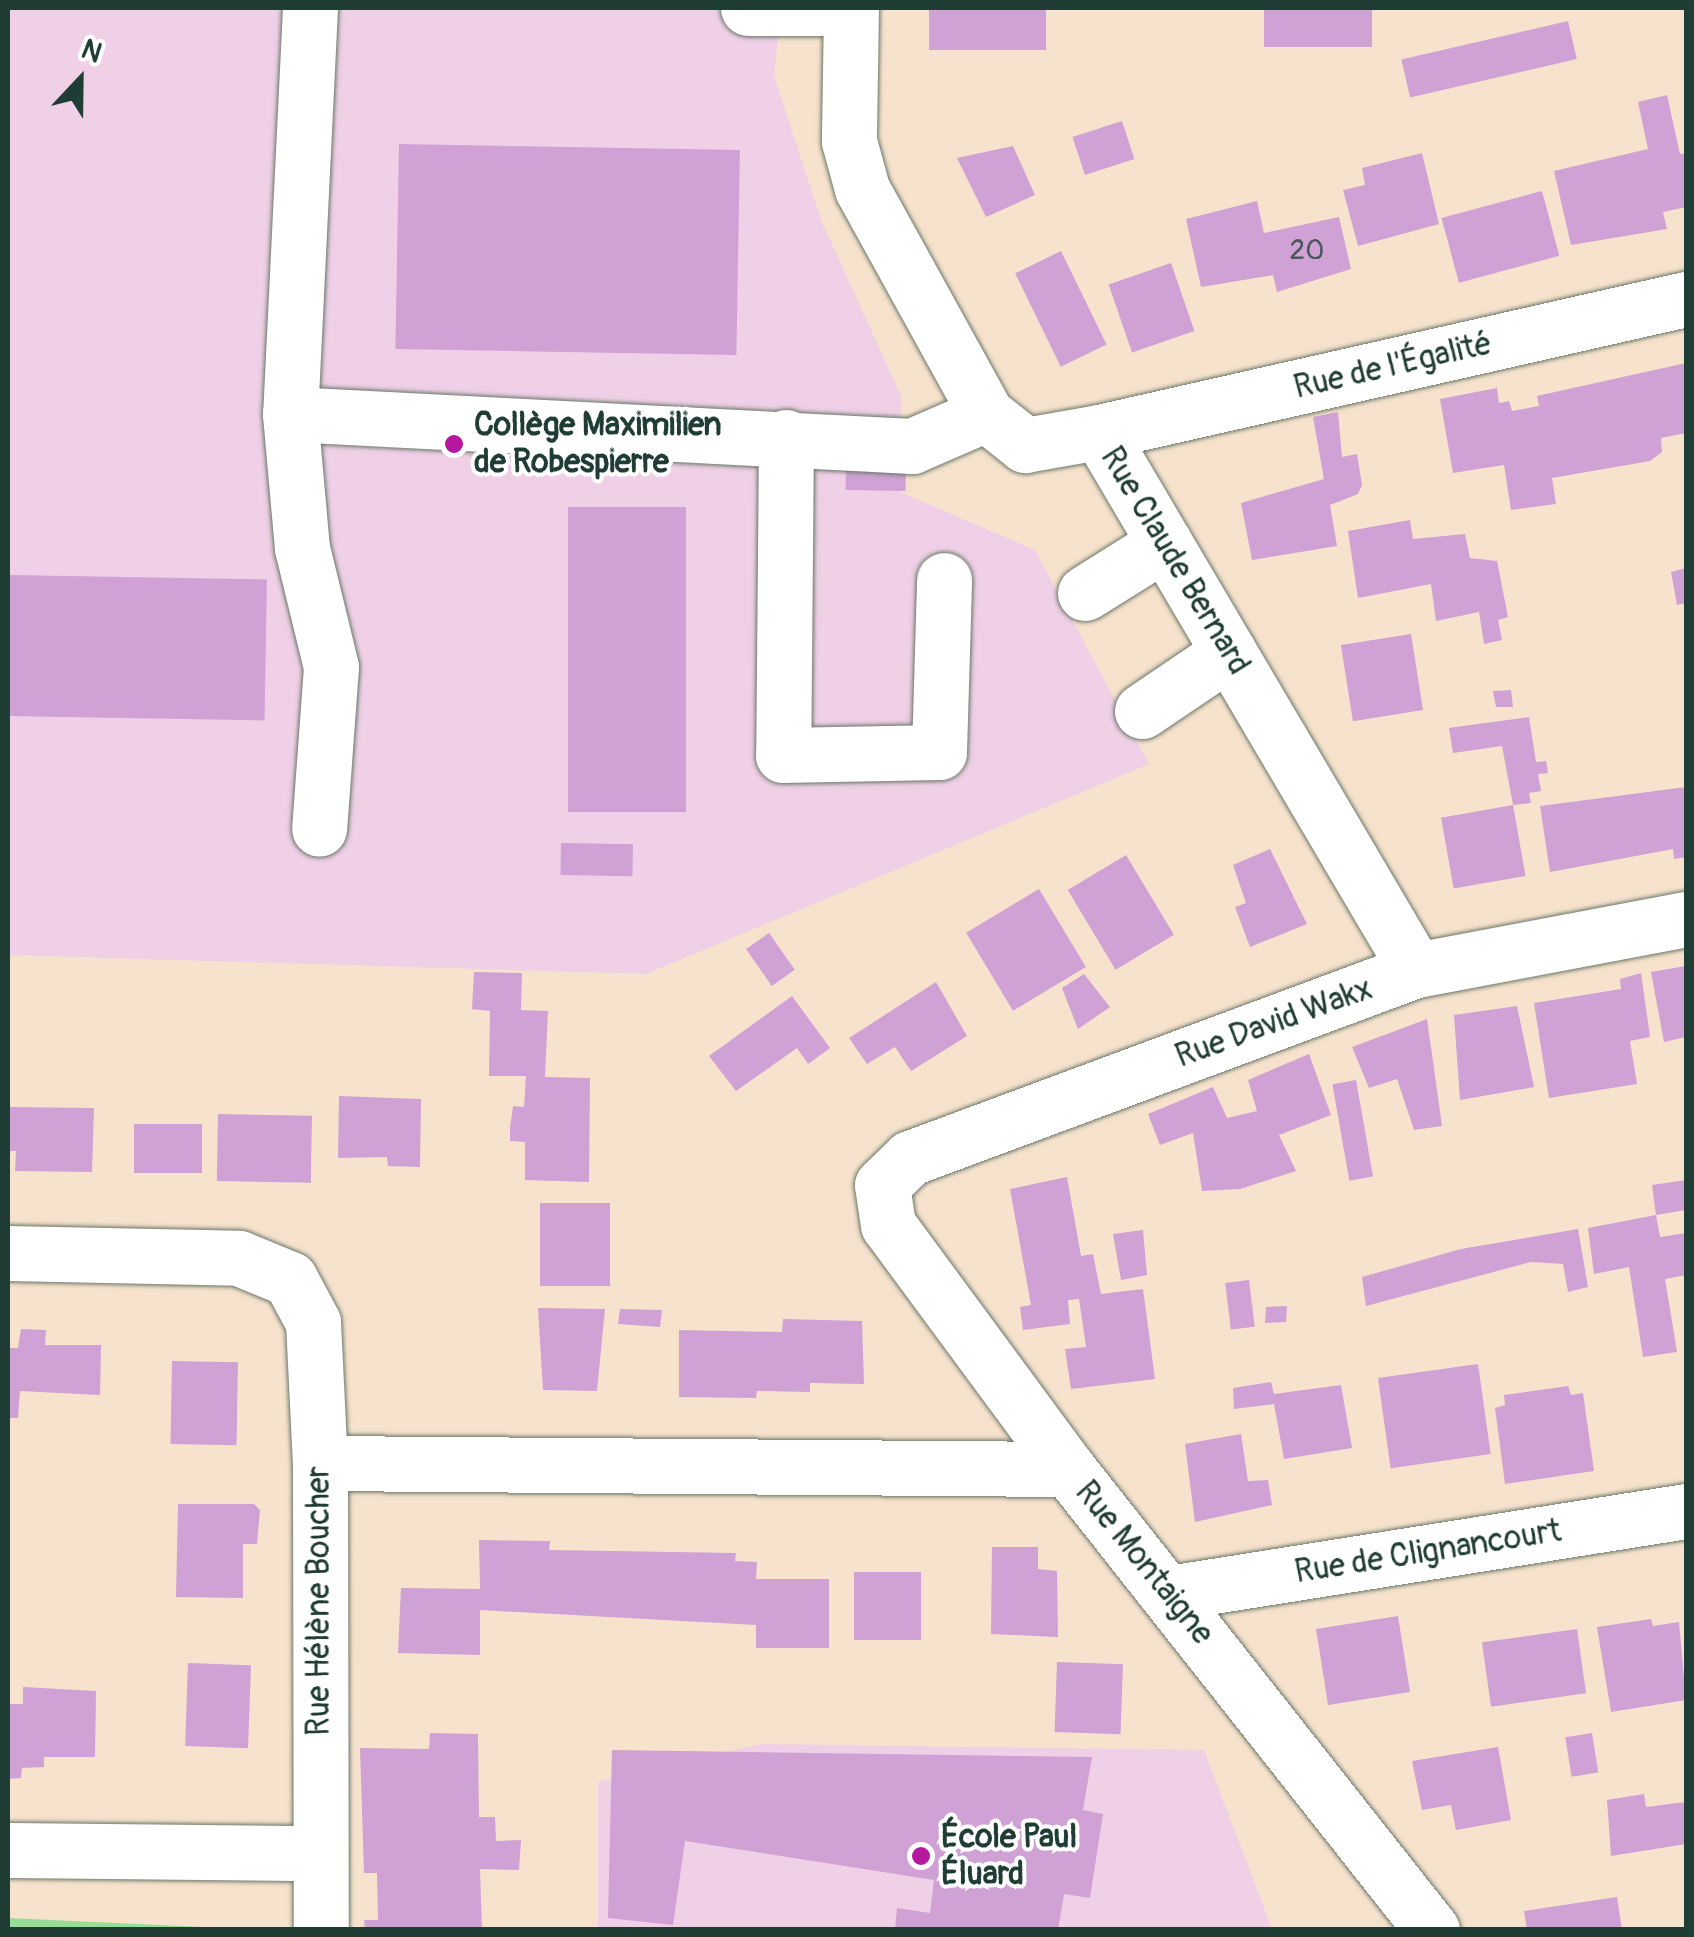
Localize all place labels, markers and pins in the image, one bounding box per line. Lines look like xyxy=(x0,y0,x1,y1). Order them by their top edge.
place label: Collège Maximilien de Robespierre xyxy=(474,407,722,482)
marker: Collège Maximilien de Robespierre xyxy=(443,433,465,455)
place label: École Paul Éluard xyxy=(941,1819,1077,1894)
marker: École Paul Éluard xyxy=(910,1845,932,1867)

